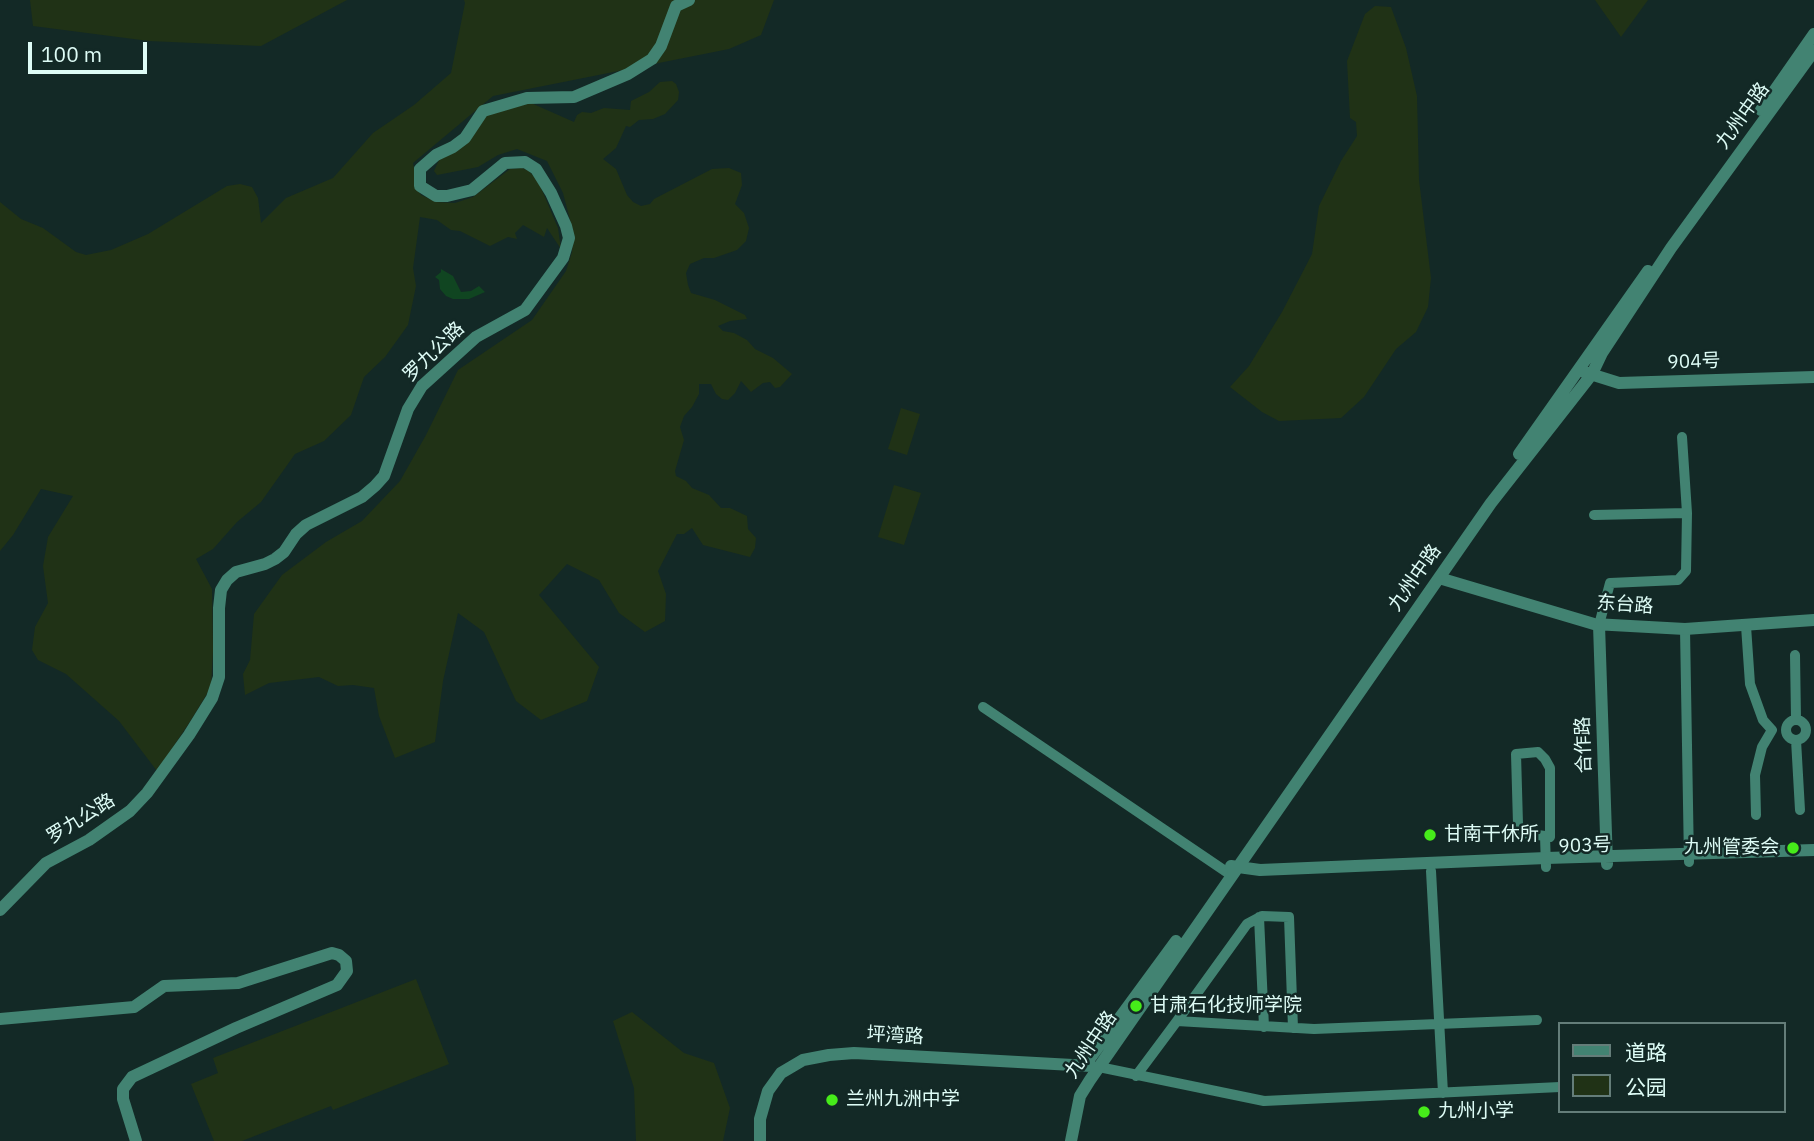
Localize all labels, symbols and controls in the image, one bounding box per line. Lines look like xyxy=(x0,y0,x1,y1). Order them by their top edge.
scale bar xyxy=(32,28,150,72)
text: 100 m xyxy=(41,40,102,68)
street label: 九州中路 xyxy=(1711,79,1775,153)
street label: 罗九公路 xyxy=(399,317,469,387)
street label: 904号 xyxy=(1667,350,1721,374)
street label: 九州中路 xyxy=(1384,540,1446,616)
street label: 东台路 xyxy=(1596,592,1654,618)
street label: 合作路 xyxy=(1572,716,1596,774)
street label: 罗九公路 xyxy=(43,789,119,849)
place label: 甘南干休所 xyxy=(1444,824,1539,846)
marker: 甘南干休所 xyxy=(1422,827,1438,843)
street label: 903号 xyxy=(1558,834,1612,858)
place label: 九州管委会 xyxy=(1684,837,1779,859)
marker: 九州管委会 xyxy=(1785,840,1801,856)
place label: 甘肃石化技师学院 xyxy=(1150,995,1302,1017)
marker: 甘肃石化技师学院 xyxy=(1128,998,1144,1014)
street label: 九州中路 xyxy=(1060,1007,1122,1083)
legend xyxy=(1559,1022,1786,1113)
street label: 坪湾路 xyxy=(866,1023,924,1049)
text: 道路 xyxy=(1625,1038,1667,1066)
text: 公园 xyxy=(1625,1073,1667,1101)
place label: 兰州九洲中学 xyxy=(846,1089,960,1111)
marker: 兰州九洲中学 xyxy=(824,1092,840,1108)
place label: 九州小学 xyxy=(1438,1101,1514,1123)
marker: 九州小学 xyxy=(1416,1104,1432,1120)

